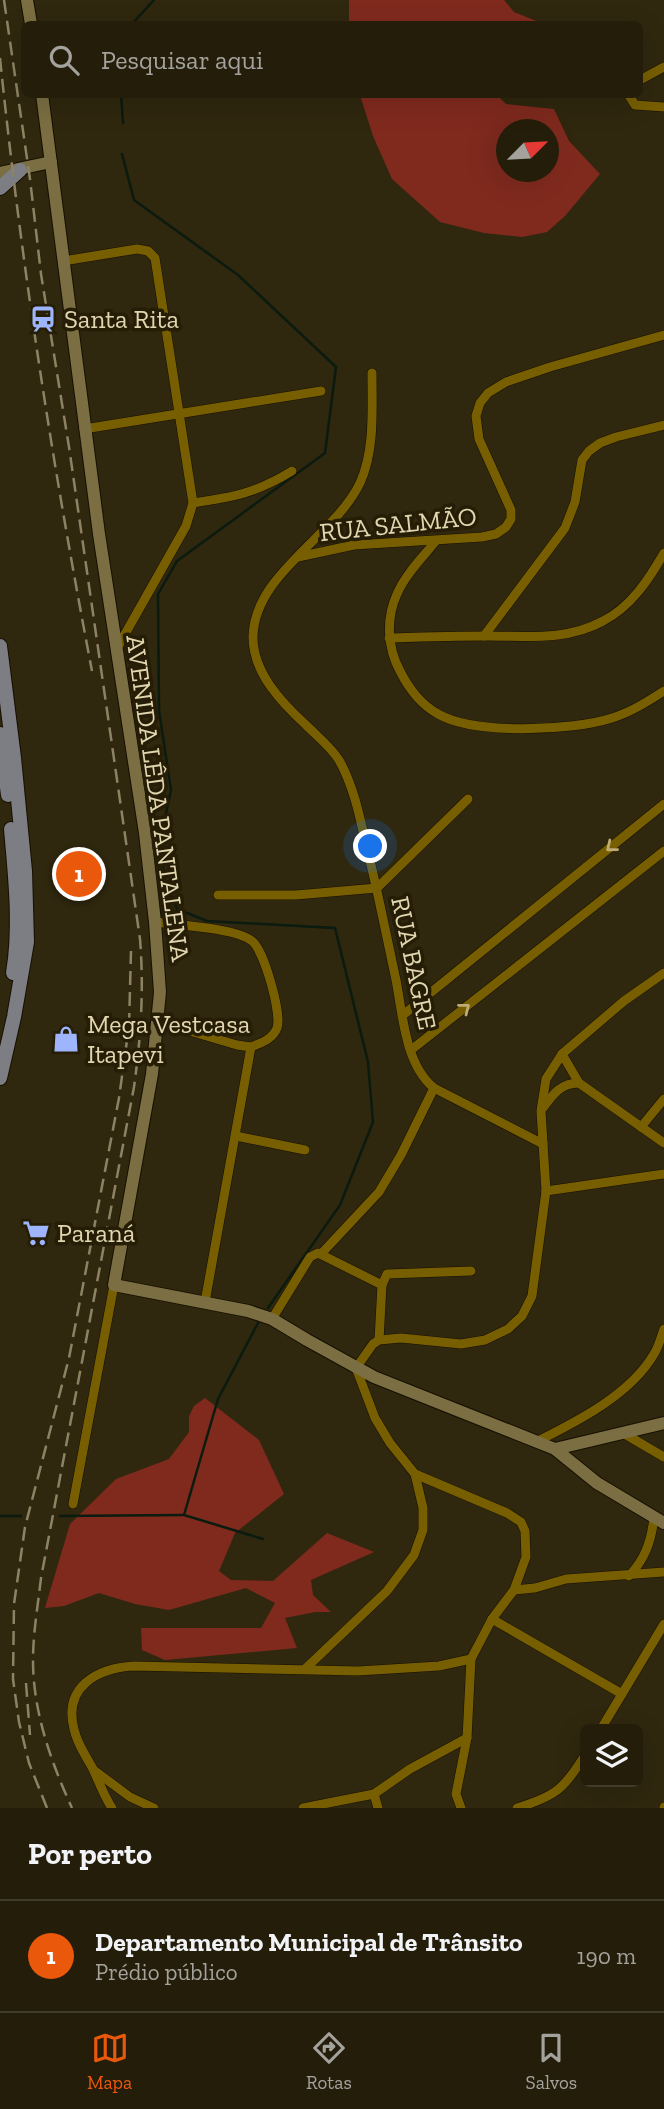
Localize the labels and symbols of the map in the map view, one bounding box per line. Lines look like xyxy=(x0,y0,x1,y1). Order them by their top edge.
north arrow xyxy=(496,119,559,182)
place label: Santa Rita xyxy=(64,303,179,335)
station icon: Santa Rita xyxy=(28,304,58,334)
street label: RUA SALMÃO xyxy=(318,500,478,548)
street label: AVENIDA LÊDA PANTALENA xyxy=(119,633,197,964)
your location xyxy=(353,829,387,863)
one-way arrow xyxy=(606,839,619,851)
pin: 1 xyxy=(56,848,102,900)
street label: RUA BAGRE xyxy=(384,893,444,1033)
one-way arrow xyxy=(456,1004,469,1016)
place label: Mega Vestcasa Itapevi xyxy=(87,1008,251,1070)
shop icon: Mega Vestcasa Itapevi xyxy=(51,1024,81,1054)
place label: Paraná xyxy=(57,1217,136,1249)
supermarket icon: Paraná xyxy=(21,1218,51,1248)

